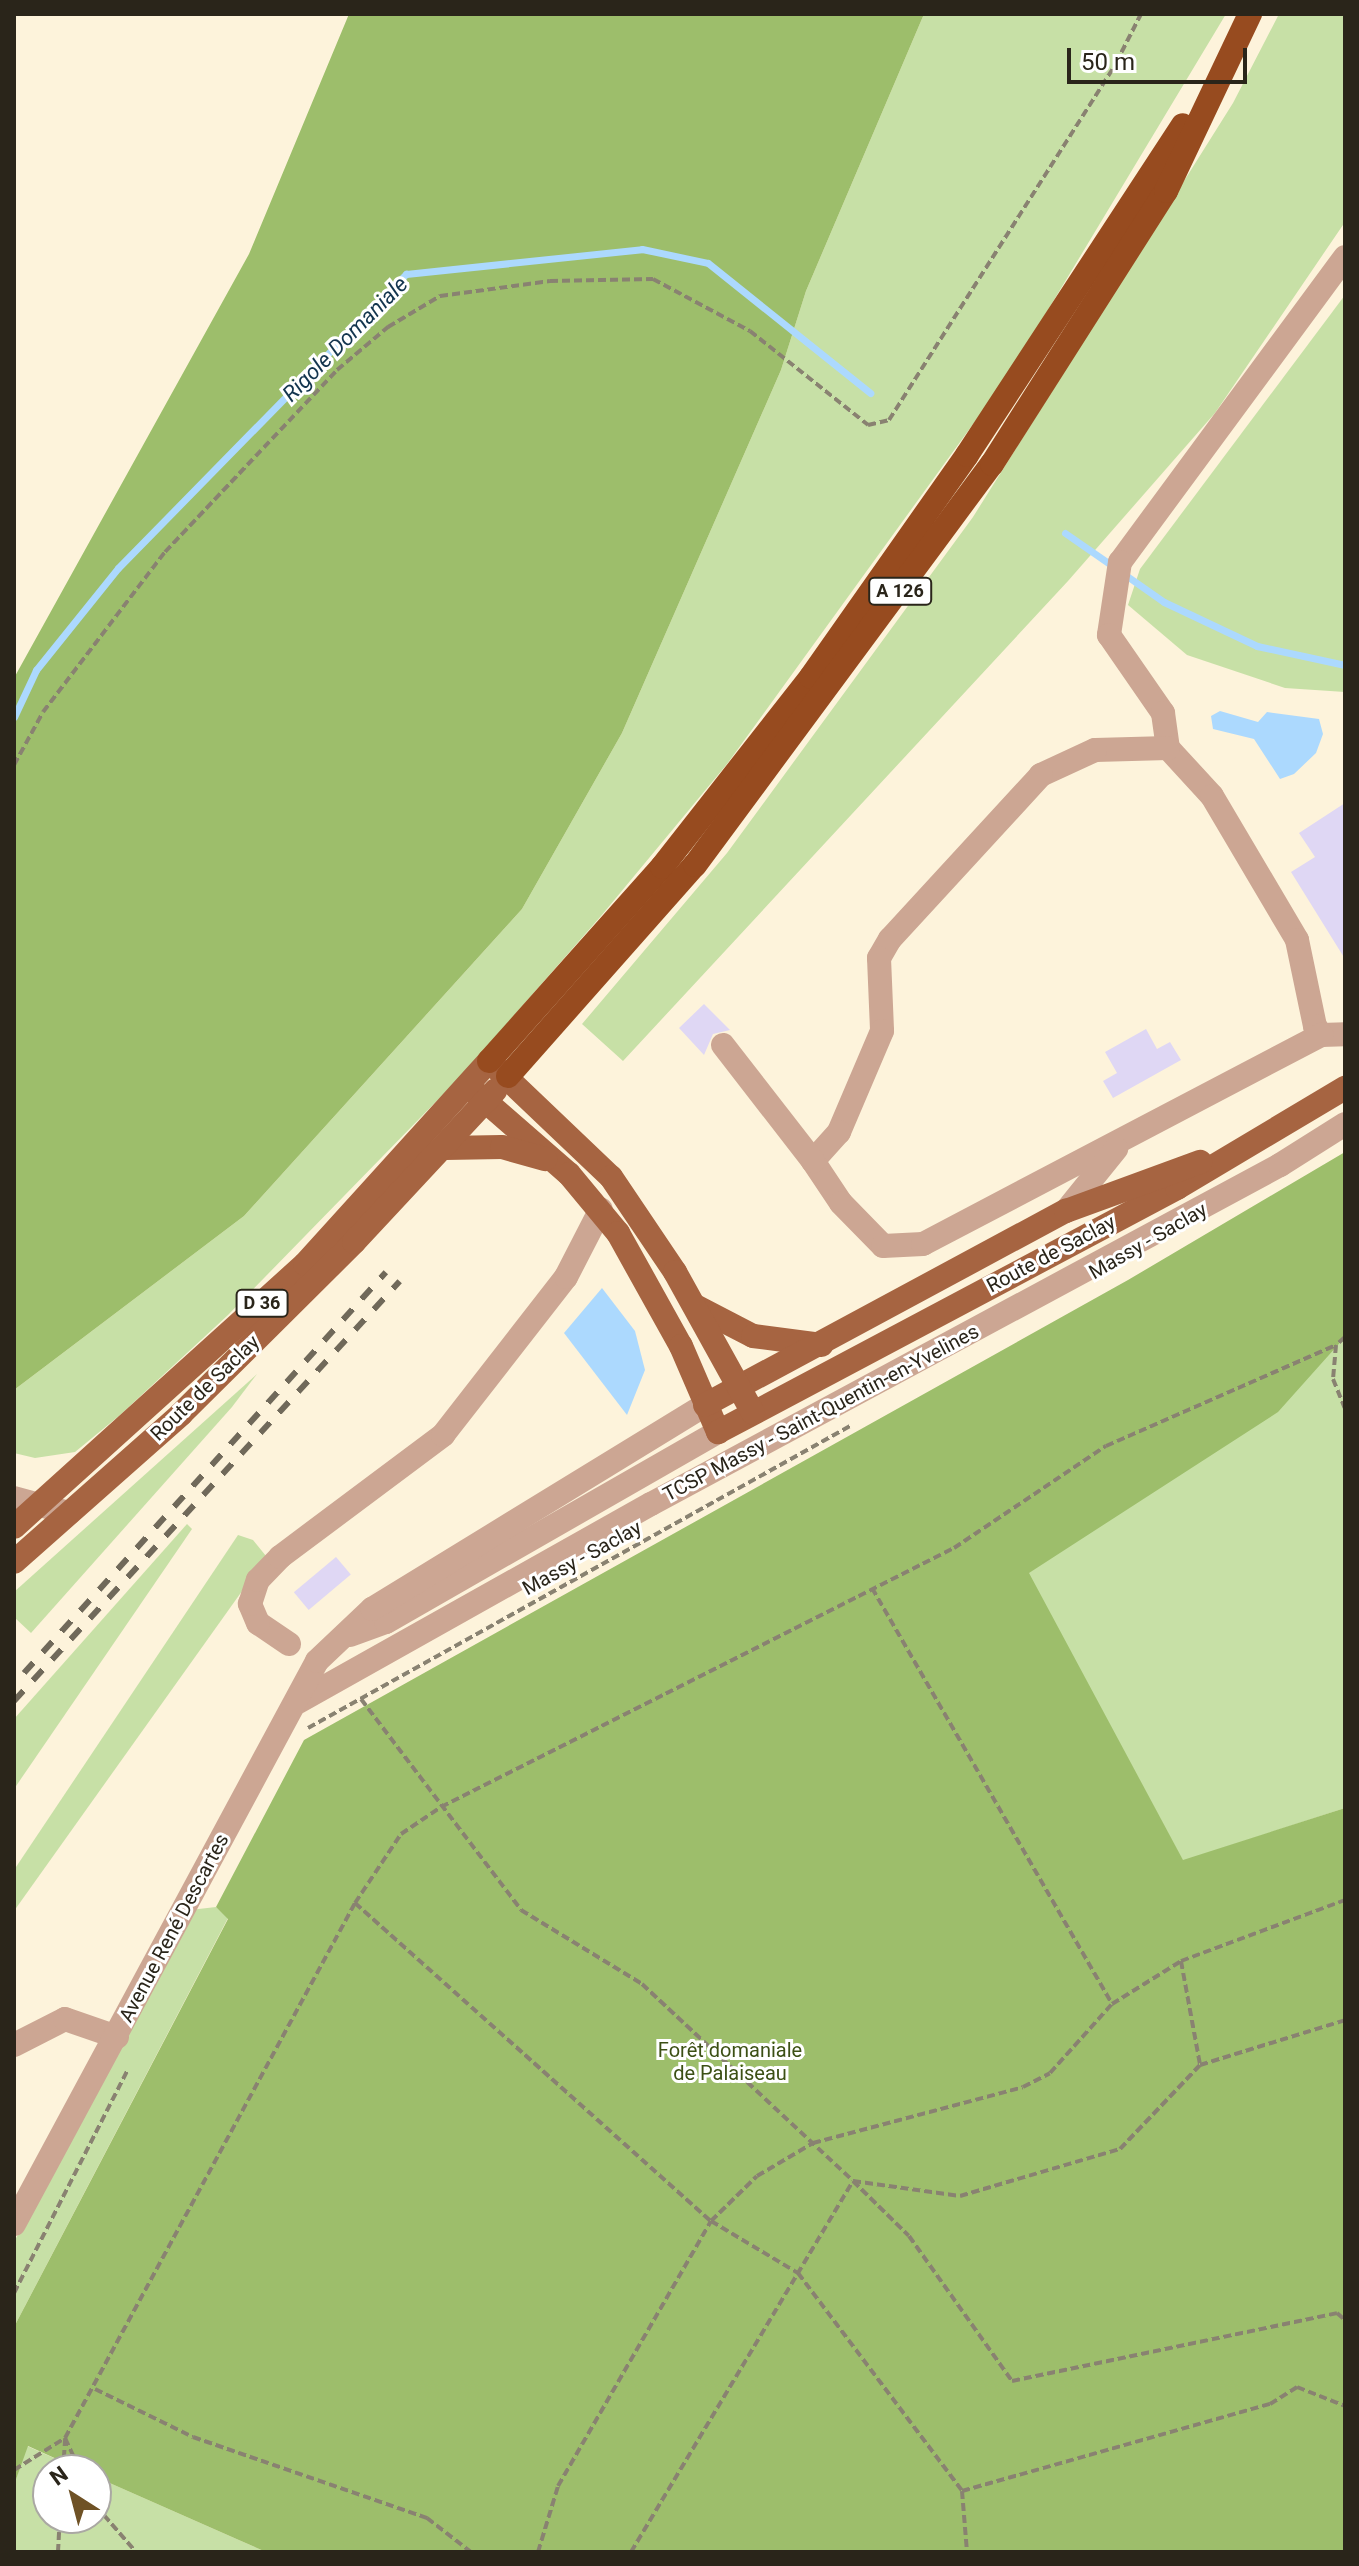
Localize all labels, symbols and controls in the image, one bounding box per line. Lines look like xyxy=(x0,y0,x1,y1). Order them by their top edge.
scale bar xyxy=(1071,32,1251,82)
text: 50 m xyxy=(1081,48,1135,76)
water label: Rigole Domaniale xyxy=(277,271,413,407)
road number: A 126 xyxy=(868,577,932,605)
street label: Massy - Saclay xyxy=(1085,1198,1211,1284)
street label: Route de Saclay xyxy=(983,1210,1119,1298)
road number: D 36 xyxy=(234,1289,290,1317)
street label: TCSP Massy - Saint-Quentin-en-Yvelines xyxy=(659,1319,983,1507)
street label: Route de Saclay xyxy=(146,1330,264,1446)
street label: Massy - Saclay xyxy=(518,1515,646,1601)
street label: Avenue René Descartes xyxy=(114,1830,234,2026)
park label: Forêt domaniale de Palaiseau xyxy=(658,2038,802,2085)
north arrow xyxy=(32,2454,112,2534)
text: N xyxy=(45,2461,72,2490)

